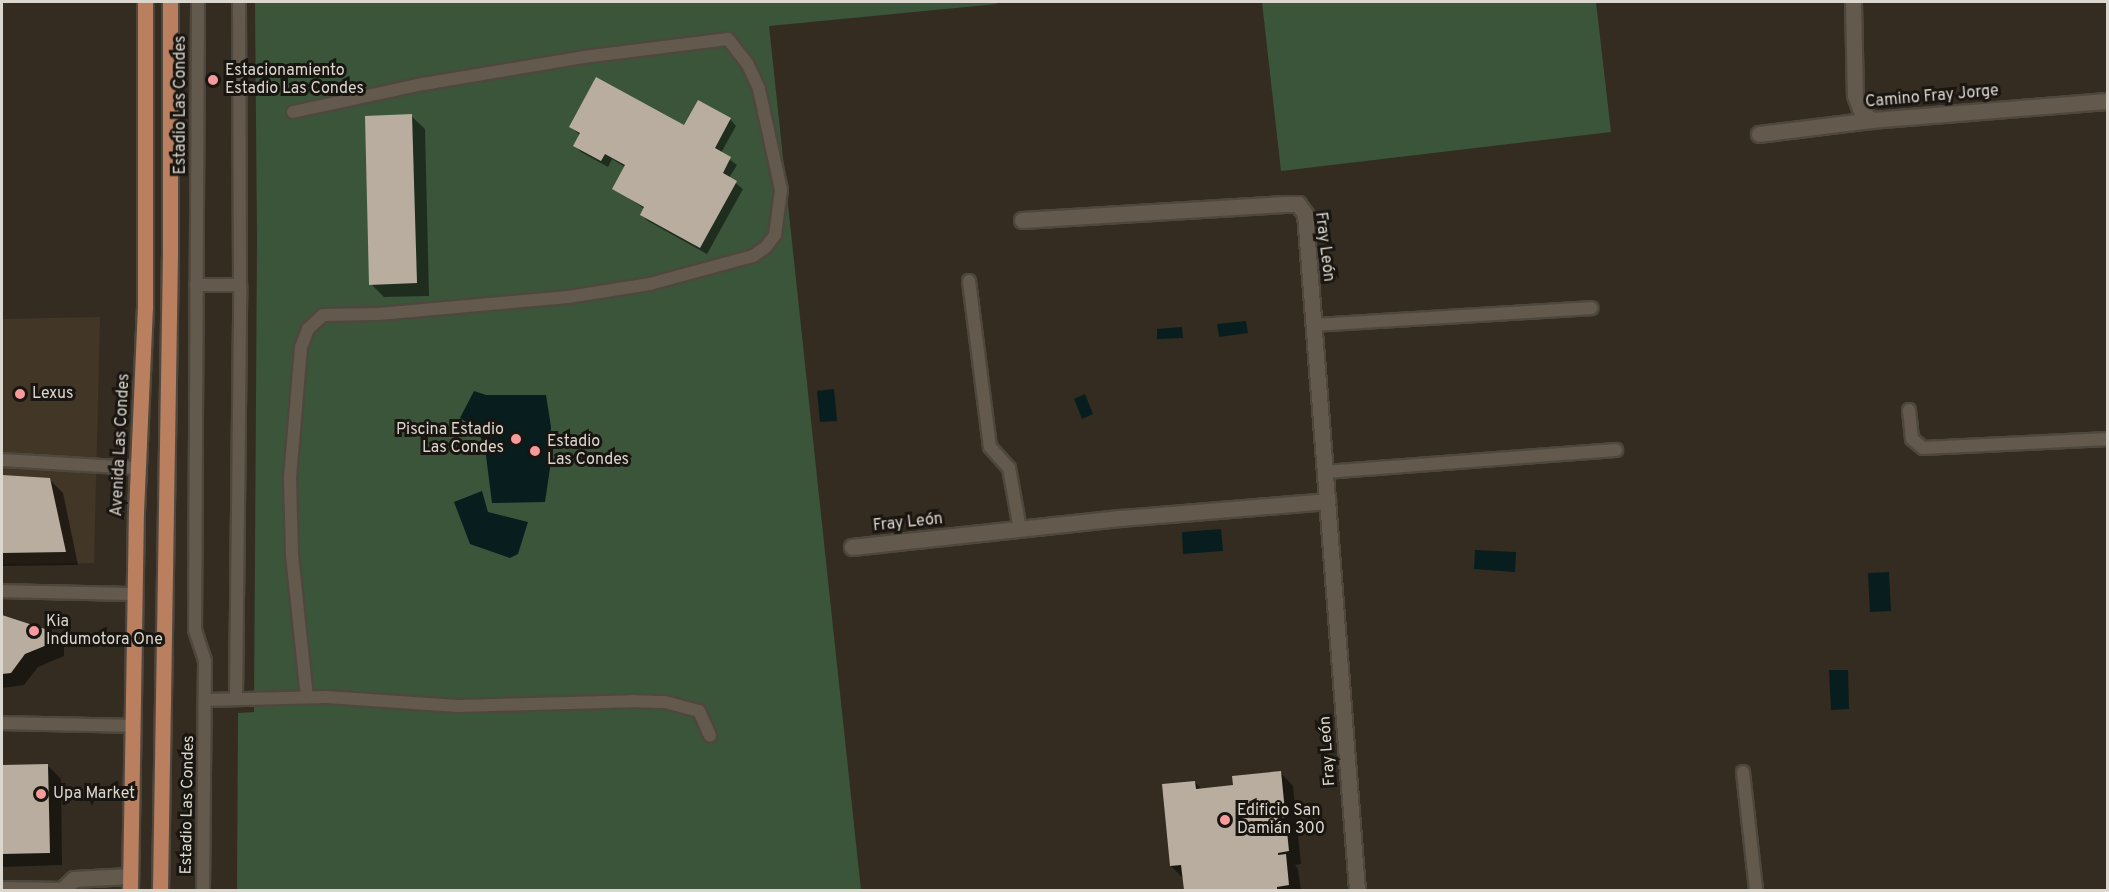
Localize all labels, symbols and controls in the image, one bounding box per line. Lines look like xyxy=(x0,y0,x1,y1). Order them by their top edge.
street label: Estadio Las Condes xyxy=(171,35,191,175)
place label: Estacionamiento Estadio Las Condes xyxy=(225,61,364,99)
marker: Estacionamiento Estadio Las Condes xyxy=(206,73,220,87)
street label: Camino Fray Jorge xyxy=(1865,82,1999,112)
street label: Fray León xyxy=(1310,211,1338,283)
street label: Avenida Las Condes xyxy=(108,373,134,517)
place label: Lexus xyxy=(32,384,74,404)
marker: Lexus xyxy=(13,387,27,401)
place label: Piscina Estadio Las Condes xyxy=(396,420,504,458)
marker: Piscina Estadio Las Condes xyxy=(509,432,523,446)
place label: Estadio Las Condes xyxy=(547,432,629,470)
marker: Estadio Las Condes xyxy=(528,444,542,458)
street label: Fray León xyxy=(872,510,944,536)
place label: Kia Indumotora One xyxy=(46,612,163,650)
marker: Kia Indumotora One xyxy=(27,624,41,638)
street label: Fray León xyxy=(1316,715,1340,787)
street label: Estadio Las Condes xyxy=(177,735,199,875)
place label: Upa Market xyxy=(53,784,135,804)
marker: Upa Market xyxy=(34,787,48,801)
place label: Edificio San Damián 300 xyxy=(1237,801,1325,839)
marker: Edificio San Damián 300 xyxy=(1218,813,1232,827)

